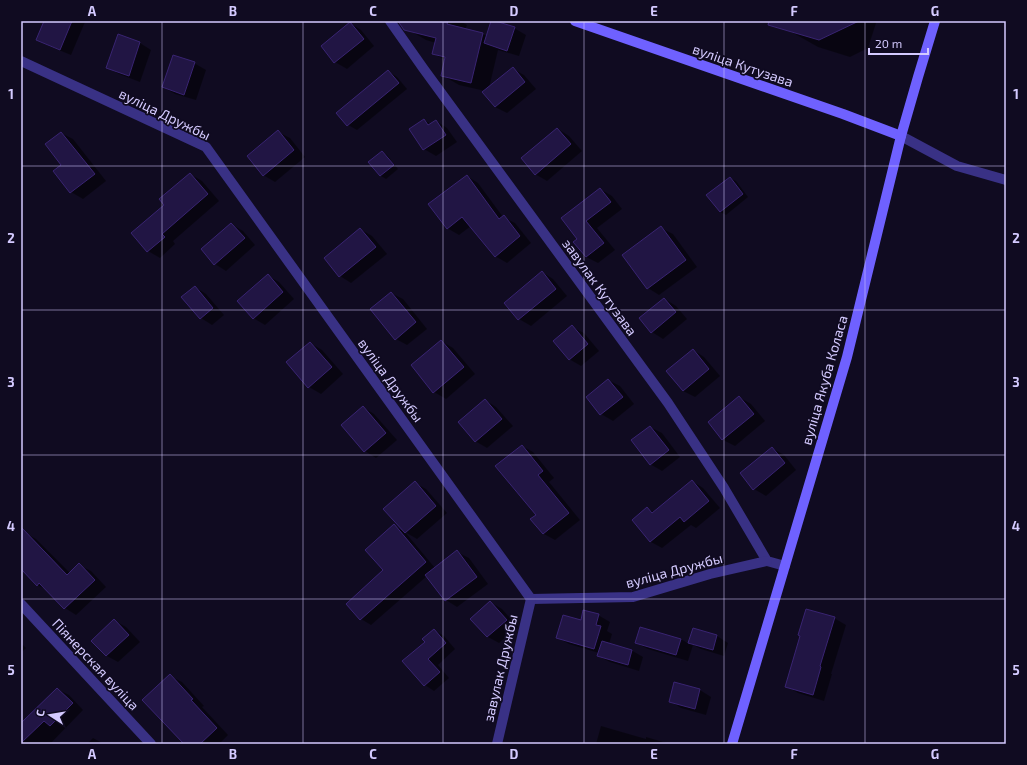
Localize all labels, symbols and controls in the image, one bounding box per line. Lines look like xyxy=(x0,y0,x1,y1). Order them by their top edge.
text: A xyxy=(88,3,97,19)
text: B xyxy=(229,3,237,19)
text: C xyxy=(369,3,377,19)
text: D xyxy=(510,3,519,19)
text: E xyxy=(650,3,658,19)
text: F xyxy=(790,3,798,19)
text: G xyxy=(931,3,939,19)
scale bar xyxy=(869,30,928,56)
text: 20 m xyxy=(875,36,902,50)
street label: вуліца Кутузава xyxy=(690,40,796,90)
street label: вуліца Дружбы xyxy=(117,85,213,143)
text: 1 xyxy=(8,86,14,102)
text: 1 xyxy=(1013,86,1019,102)
text: 2 xyxy=(7,230,15,246)
text: 2 xyxy=(1012,230,1020,246)
street label: завулак Кутузава xyxy=(559,235,641,339)
street label: вуліца Якуба Коласа xyxy=(797,313,851,447)
street label: вуліца Дружбы xyxy=(355,335,427,425)
text: 3 xyxy=(7,374,15,390)
text: 3 xyxy=(1012,374,1020,390)
text: 4 xyxy=(7,518,15,534)
text: 4 xyxy=(1012,518,1020,534)
street label: вуліца Дружбы xyxy=(624,549,724,591)
street label: завулак Дружбы xyxy=(479,613,521,723)
street label: Піянерская вуліца xyxy=(49,615,143,713)
text: 5 xyxy=(7,662,15,678)
text: 5 xyxy=(1012,662,1020,678)
north arrow xyxy=(30,695,70,735)
text: С xyxy=(33,708,47,717)
text: A xyxy=(88,746,97,762)
text: B xyxy=(229,746,237,762)
text: C xyxy=(369,746,377,762)
text: D xyxy=(510,746,519,762)
text: E xyxy=(650,746,658,762)
text: F xyxy=(790,746,798,762)
text: G xyxy=(931,746,939,762)

